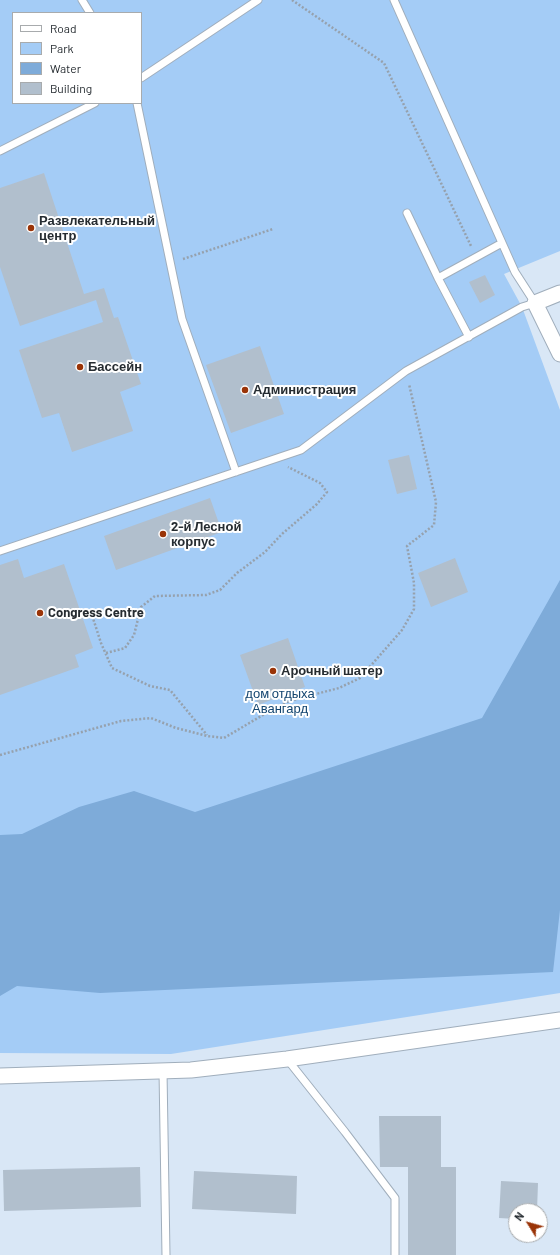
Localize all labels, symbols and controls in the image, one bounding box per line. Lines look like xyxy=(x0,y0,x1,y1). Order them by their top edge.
legend xyxy=(12,12,142,104)
text: Road xyxy=(50,21,77,35)
text: Park xyxy=(50,41,74,55)
text: Water xyxy=(50,61,81,75)
text: Building xyxy=(50,81,92,95)
place label: Развлекательный центр xyxy=(39,213,155,244)
marker: Развлекательный центр xyxy=(26,223,36,233)
place label: Бассейн xyxy=(88,359,142,375)
marker: Бассейн xyxy=(75,362,85,372)
place label: Администрация xyxy=(253,382,356,398)
marker: Администрация xyxy=(240,385,250,395)
place label: 2-й Лесной корпус xyxy=(171,519,241,550)
marker: 2-й Лесной корпус xyxy=(158,529,168,539)
place label: Congress Centre xyxy=(48,605,144,621)
marker: Congress Centre xyxy=(35,608,45,618)
place label: Арочный шатер xyxy=(281,663,383,679)
marker: Арочный шатер xyxy=(268,666,278,676)
park label: дом отдыха Авангард xyxy=(245,686,315,717)
north arrow xyxy=(508,1203,548,1243)
text: N xyxy=(511,1209,526,1223)

